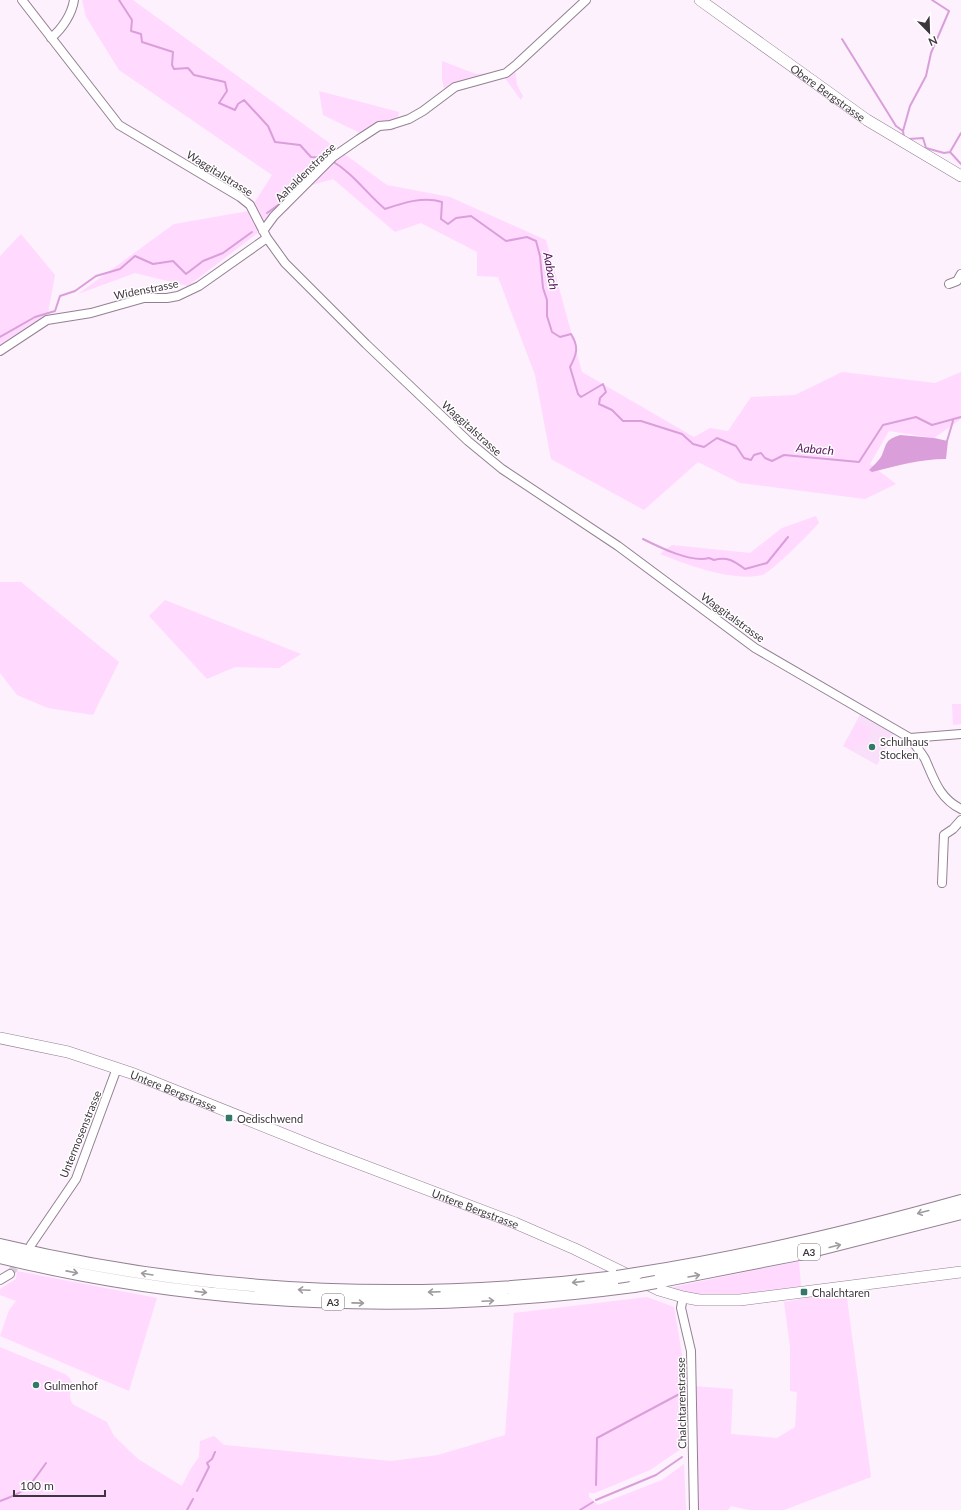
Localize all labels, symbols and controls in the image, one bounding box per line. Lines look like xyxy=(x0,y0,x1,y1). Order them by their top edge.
north arrow xyxy=(909,12,949,52)
text: N xyxy=(927,34,940,49)
street label: Obere Bergstrasse xyxy=(788,61,868,124)
street label: Aahaldenstrasse xyxy=(272,140,338,204)
street label: Waggitalstrasse xyxy=(184,147,256,199)
water label: Aabach xyxy=(540,250,562,291)
street label: Widenstrasse xyxy=(113,276,180,302)
street label: Waggitalstrasse xyxy=(440,398,505,458)
water label: Aabach xyxy=(794,440,835,458)
street label: Waggitalstrasse xyxy=(699,589,768,645)
place label: Schulhaus Stocken xyxy=(880,735,929,761)
marker: Schulhaus Stocken xyxy=(867,742,877,752)
street label: Untere Bergstrasse xyxy=(129,1067,219,1113)
street label: Untermosenstrasse xyxy=(57,1088,104,1180)
place label: Oedischwend xyxy=(237,1112,303,1125)
marker: Oedischwend xyxy=(224,1113,234,1123)
street label: Untere Bergstrasse xyxy=(430,1186,521,1231)
one-way arrow xyxy=(917,1208,930,1216)
one-way arrow xyxy=(828,1242,841,1249)
road number: A3 xyxy=(798,1244,820,1260)
one-way arrow xyxy=(65,1269,78,1277)
one-way arrow xyxy=(141,1270,154,1278)
one-way arrow xyxy=(687,1272,700,1280)
one-way arrow xyxy=(572,1278,585,1286)
place label: Chalchtaren xyxy=(812,1286,870,1299)
one-way arrow xyxy=(298,1287,311,1294)
marker: Chalchtaren xyxy=(799,1287,809,1297)
one-way arrow xyxy=(428,1288,441,1296)
one-way arrow xyxy=(194,1289,207,1296)
road number: A3 xyxy=(322,1294,344,1310)
one-way arrow xyxy=(481,1297,494,1304)
one-way arrow xyxy=(351,1299,364,1307)
street label: Chalchtarenstrasse xyxy=(674,1357,688,1449)
place label: Gulmenhof xyxy=(44,1379,98,1392)
marker: Gulmenhof xyxy=(31,1380,41,1390)
scale bar xyxy=(14,1472,105,1498)
text: 100 m xyxy=(20,1478,54,1493)

